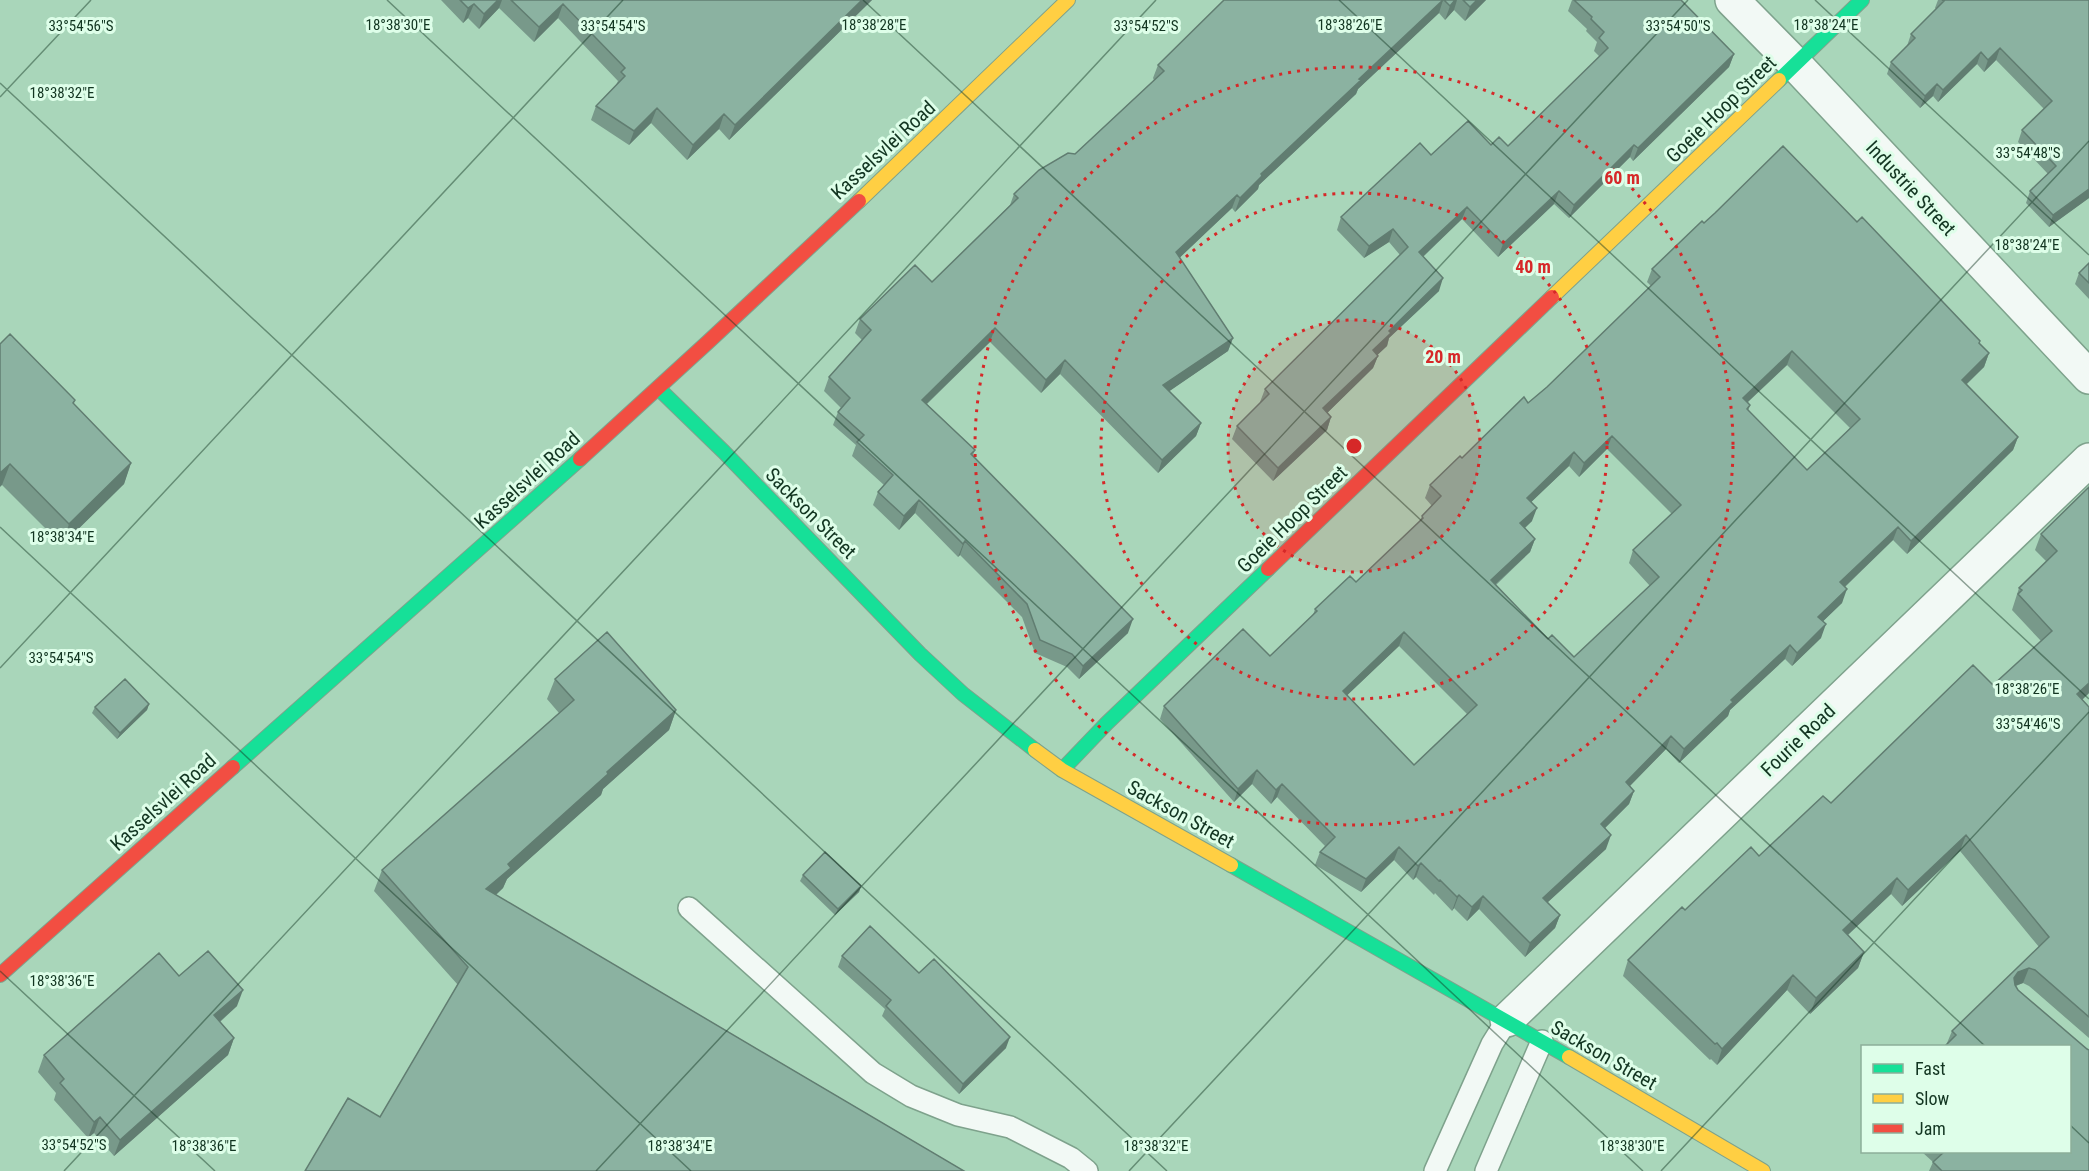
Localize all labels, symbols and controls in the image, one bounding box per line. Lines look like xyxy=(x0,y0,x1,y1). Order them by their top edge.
text: 18°38'30"E xyxy=(366,16,430,34)
text: 18°38'28"E xyxy=(842,16,906,34)
text: 18°38'26"E xyxy=(1318,16,1382,34)
text: 18°38'24"E xyxy=(1794,16,1858,34)
text: 33°54'56"S xyxy=(48,17,114,35)
text: 33°54'54"S xyxy=(580,17,646,35)
text: 33°54'52"S xyxy=(1113,17,1179,35)
text: 33°54'50"S xyxy=(1645,17,1711,35)
street label: Goeie Hoop Street xyxy=(1661,50,1781,168)
text: 18°38'32"E xyxy=(30,84,94,102)
street label: Kasselsvlei Road xyxy=(826,96,940,204)
street label: Industrie Street xyxy=(1861,136,1961,240)
text: 33°54'48"S xyxy=(1995,144,2061,162)
text: 60 m xyxy=(1604,167,1640,188)
text: 18°38'24"E xyxy=(1995,236,2059,254)
text: 40 m xyxy=(1515,256,1551,277)
text: 20 m xyxy=(1425,346,1461,367)
street label: Kasselsvlei Road xyxy=(469,426,585,534)
centre of rings xyxy=(1344,436,1364,456)
street label: Goeie Hoop Street xyxy=(1232,460,1352,578)
street label: Sackson Street xyxy=(761,463,861,563)
text: 18°38'34"E xyxy=(30,528,94,546)
text: 33°54'54"S xyxy=(28,649,94,667)
text: 18°38'26"E xyxy=(1995,680,2059,698)
street label: Fourie Road xyxy=(1756,699,1840,781)
text: 33°54'46"S xyxy=(1995,715,2061,733)
street label: Kasselsvlei Road xyxy=(105,748,221,856)
street label: Sackson Street xyxy=(1123,775,1239,853)
text: 18°38'36"E xyxy=(30,972,94,990)
street label: Sackson Street xyxy=(1547,1015,1661,1095)
legend xyxy=(1861,1045,2071,1153)
text: Fast xyxy=(1915,1058,1946,1079)
text: Slow xyxy=(1915,1088,1950,1109)
text: Jam xyxy=(1915,1118,1946,1139)
text: 33°54'52"S xyxy=(41,1136,107,1154)
text: 18°38'36"E xyxy=(172,1137,236,1155)
text: 18°38'34"E xyxy=(648,1137,712,1155)
text: 18°38'32"E xyxy=(1124,1137,1188,1155)
text: 18°38'30"E xyxy=(1600,1137,1664,1155)

